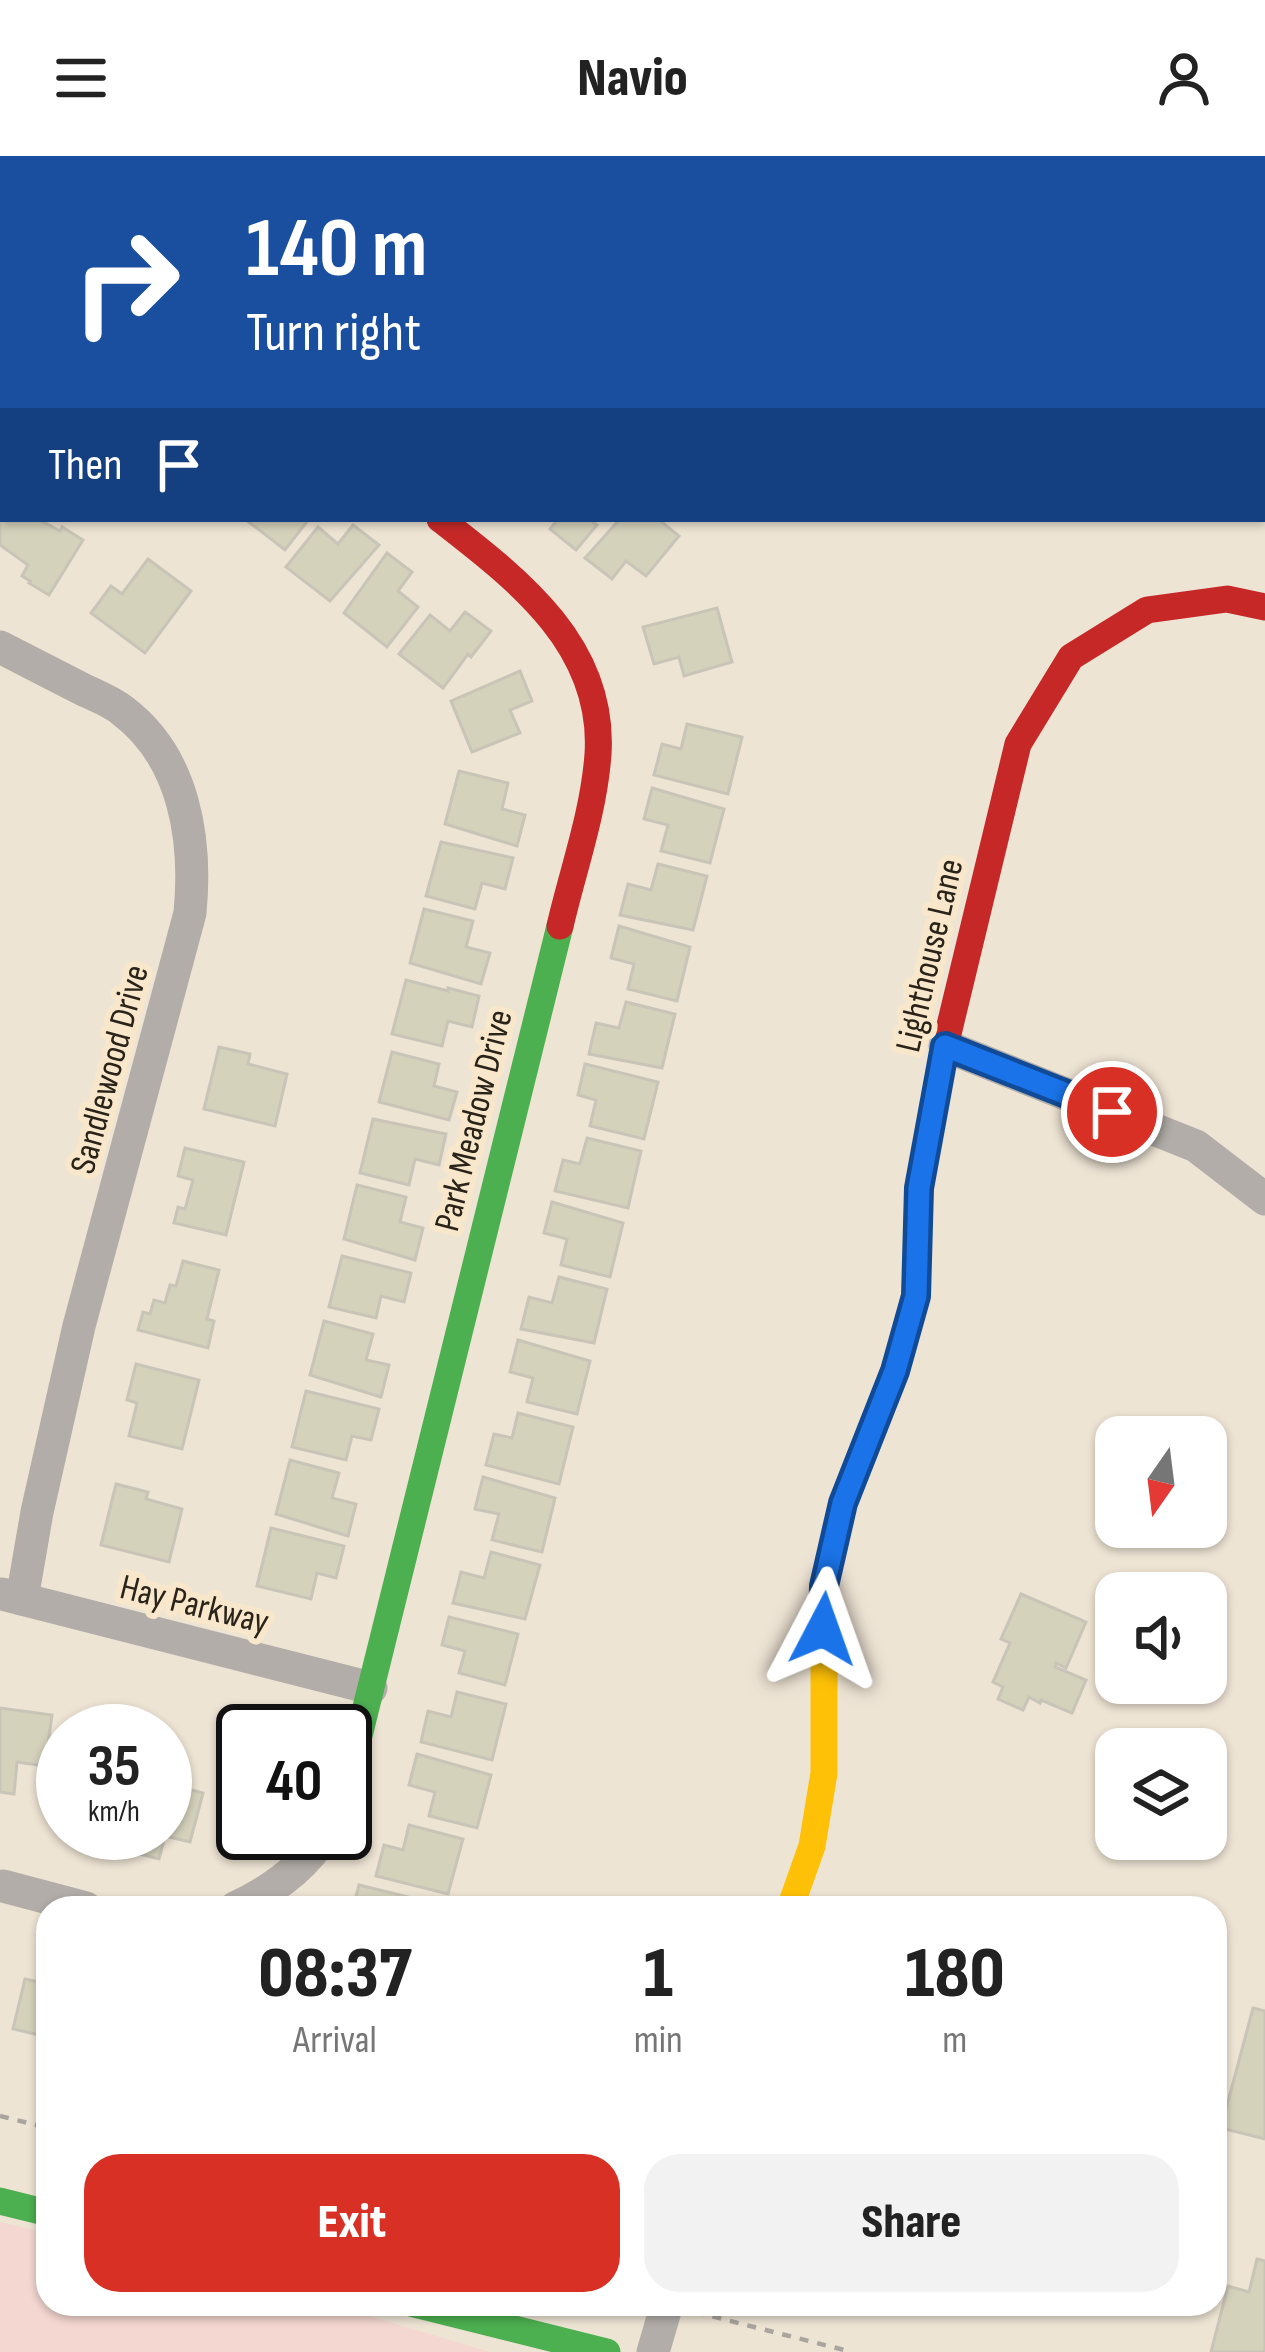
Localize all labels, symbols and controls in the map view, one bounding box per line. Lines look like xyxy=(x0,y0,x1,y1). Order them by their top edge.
icon: menu xyxy=(48,45,114,111)
icon: person xyxy=(1151,45,1217,111)
text: Navio xyxy=(577,46,688,111)
text: 140 m xyxy=(246,199,427,300)
icon: right xyxy=(48,204,204,360)
text: Turn right xyxy=(246,301,421,366)
icon: arrive xyxy=(146,432,212,498)
text: Then xyxy=(48,438,122,493)
street label: Lighthouse Lane xyxy=(887,855,973,1056)
street label: Sandlewood Drive xyxy=(62,961,159,1179)
street label: Park Meadow Drive xyxy=(426,1005,523,1236)
pin xyxy=(1061,1061,1163,1163)
icon: arrive xyxy=(1079,1079,1145,1145)
north arrow xyxy=(1095,1416,1227,1548)
map controls xyxy=(1095,1416,1227,1860)
street label: Hay Parkway xyxy=(116,1566,273,1645)
position arrow xyxy=(760,1566,886,1692)
button: sound xyxy=(1095,1572,1227,1704)
speed limit sign: 40 xyxy=(216,1704,372,1860)
button: layers xyxy=(1095,1728,1227,1860)
text: 35 xyxy=(87,1731,141,1803)
text: km/h xyxy=(88,1794,140,1830)
text: 08:37 xyxy=(258,1931,412,2018)
text: 1 xyxy=(643,1931,673,2018)
text: 180 xyxy=(905,1931,1005,2018)
text: Arrival xyxy=(293,2017,377,2064)
text: min xyxy=(634,2017,683,2064)
text: m xyxy=(942,2017,967,2064)
button: Exit xyxy=(84,2154,620,2292)
button: Share xyxy=(644,2154,1179,2292)

